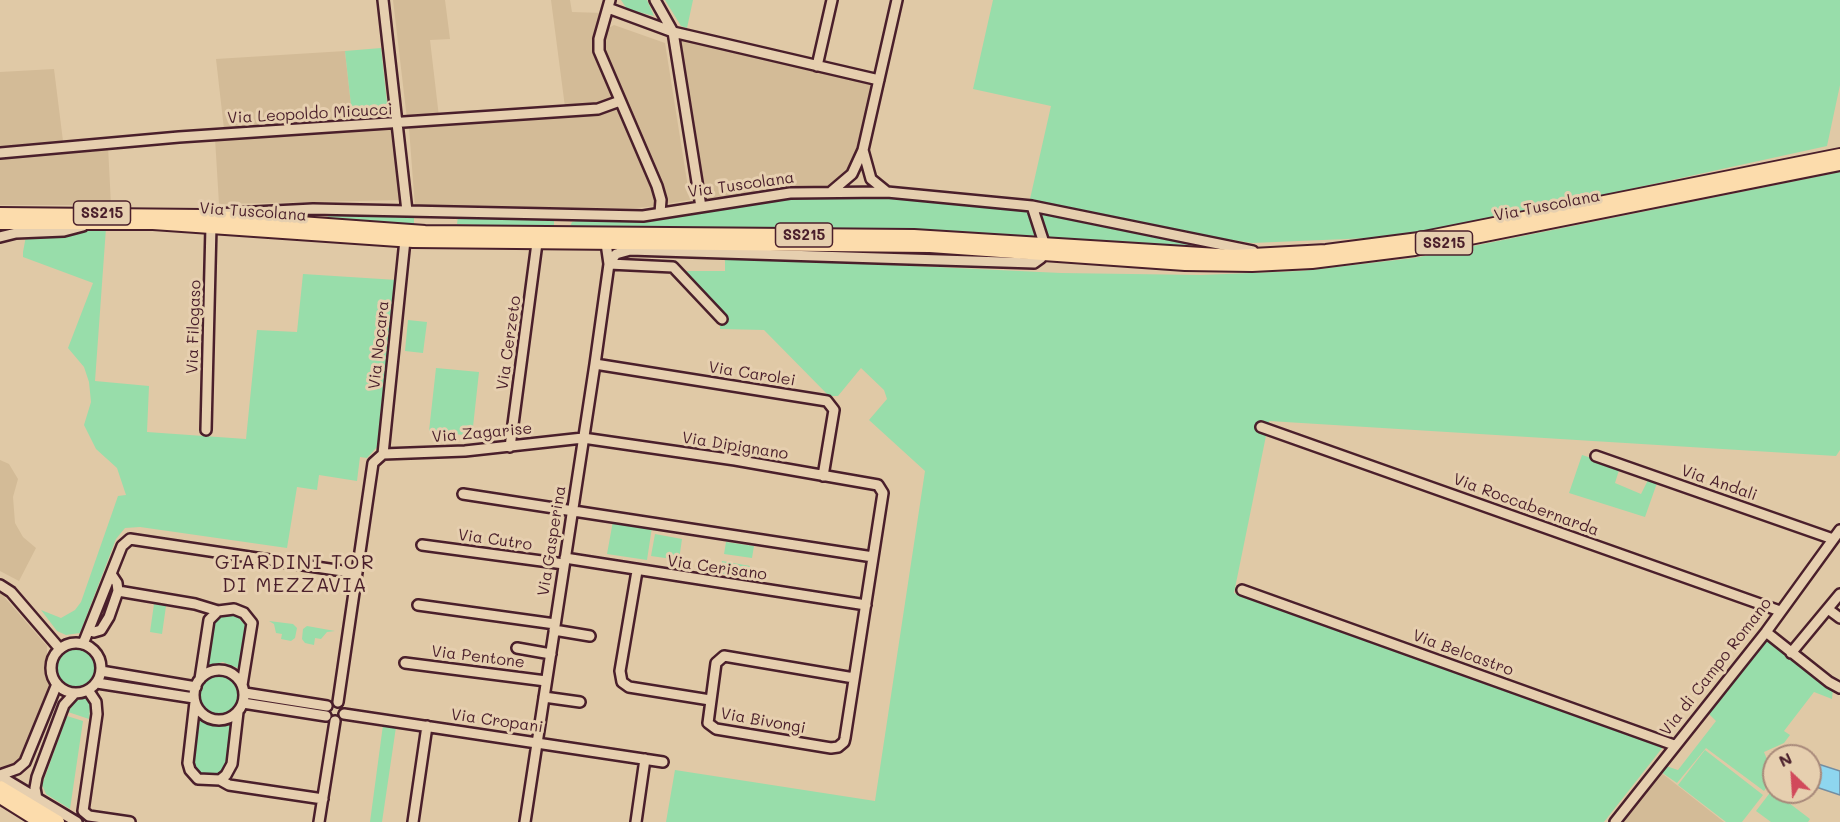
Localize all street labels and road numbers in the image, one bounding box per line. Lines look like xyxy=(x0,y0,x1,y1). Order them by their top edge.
street label: Via Leopoldo Micucci xyxy=(227,100,393,128)
street label: Via Tuscolana xyxy=(686,168,796,202)
street label: Via Tuscolana xyxy=(1492,186,1602,226)
street label: Via Tuscolana xyxy=(199,199,307,225)
road number: SS215 xyxy=(74,201,130,225)
road number: SS215 xyxy=(776,223,832,247)
road number: SS215 xyxy=(1416,231,1472,255)
street label: Via Filogaso xyxy=(183,280,205,374)
street label: Via Cerzeto xyxy=(493,295,525,391)
street label: Via Nocara xyxy=(365,300,393,390)
street label: Via Carolei xyxy=(707,358,797,390)
street label: Via Zagarise xyxy=(431,419,533,447)
street label: Via Dipignano xyxy=(680,428,790,464)
street label: Via Andali xyxy=(1678,461,1760,505)
street label: Via Roccabernarda xyxy=(1450,470,1602,540)
street label: Via Gasperina xyxy=(534,484,570,598)
street label: Via Cutro xyxy=(457,525,533,555)
street label: Via Cerisano xyxy=(666,551,768,585)
street label: Via di Campo Romano xyxy=(1656,594,1776,740)
street label: Via Belcastro xyxy=(1410,626,1516,680)
street label: Via Pentone xyxy=(430,642,526,672)
street label: Via Bivongi xyxy=(719,704,807,738)
street label: Via Cropani xyxy=(450,705,544,737)

